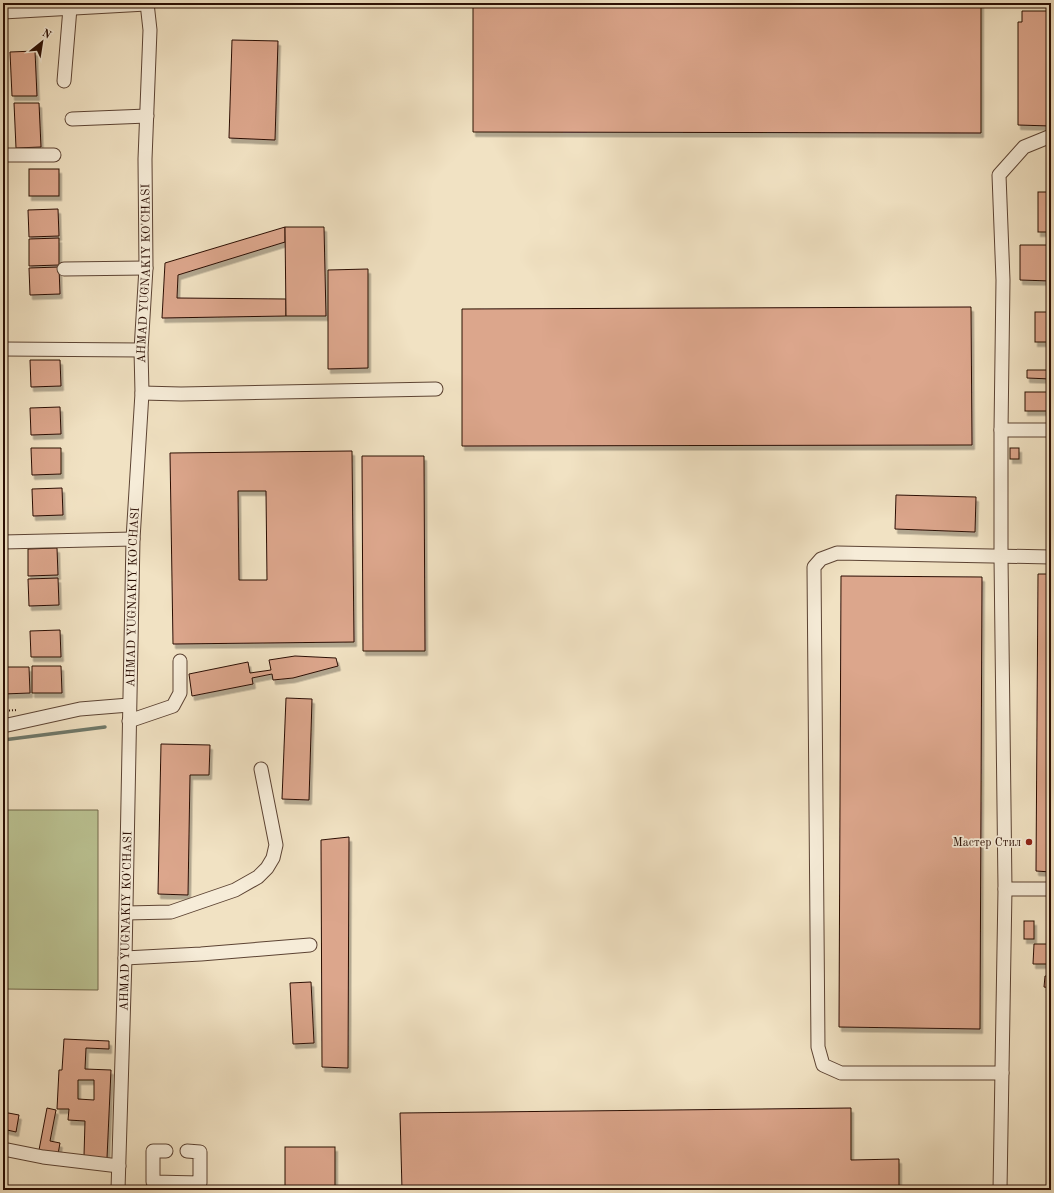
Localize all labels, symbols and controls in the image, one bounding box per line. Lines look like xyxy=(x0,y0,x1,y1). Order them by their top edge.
north arrow xyxy=(22,22,62,62)
text: N xyxy=(40,28,53,42)
street label: AHMAD YUGNAKIY KO'CHASI xyxy=(136,183,153,363)
street label: AHMAD YUGNAKIY KO'CHASI xyxy=(125,507,142,687)
street label: AHMAD YUGNAKIY KO'CHASI xyxy=(118,831,134,1011)
place label: Мастер Стил xyxy=(953,837,1021,849)
marker: Мастер Стил xyxy=(1024,837,1034,847)

